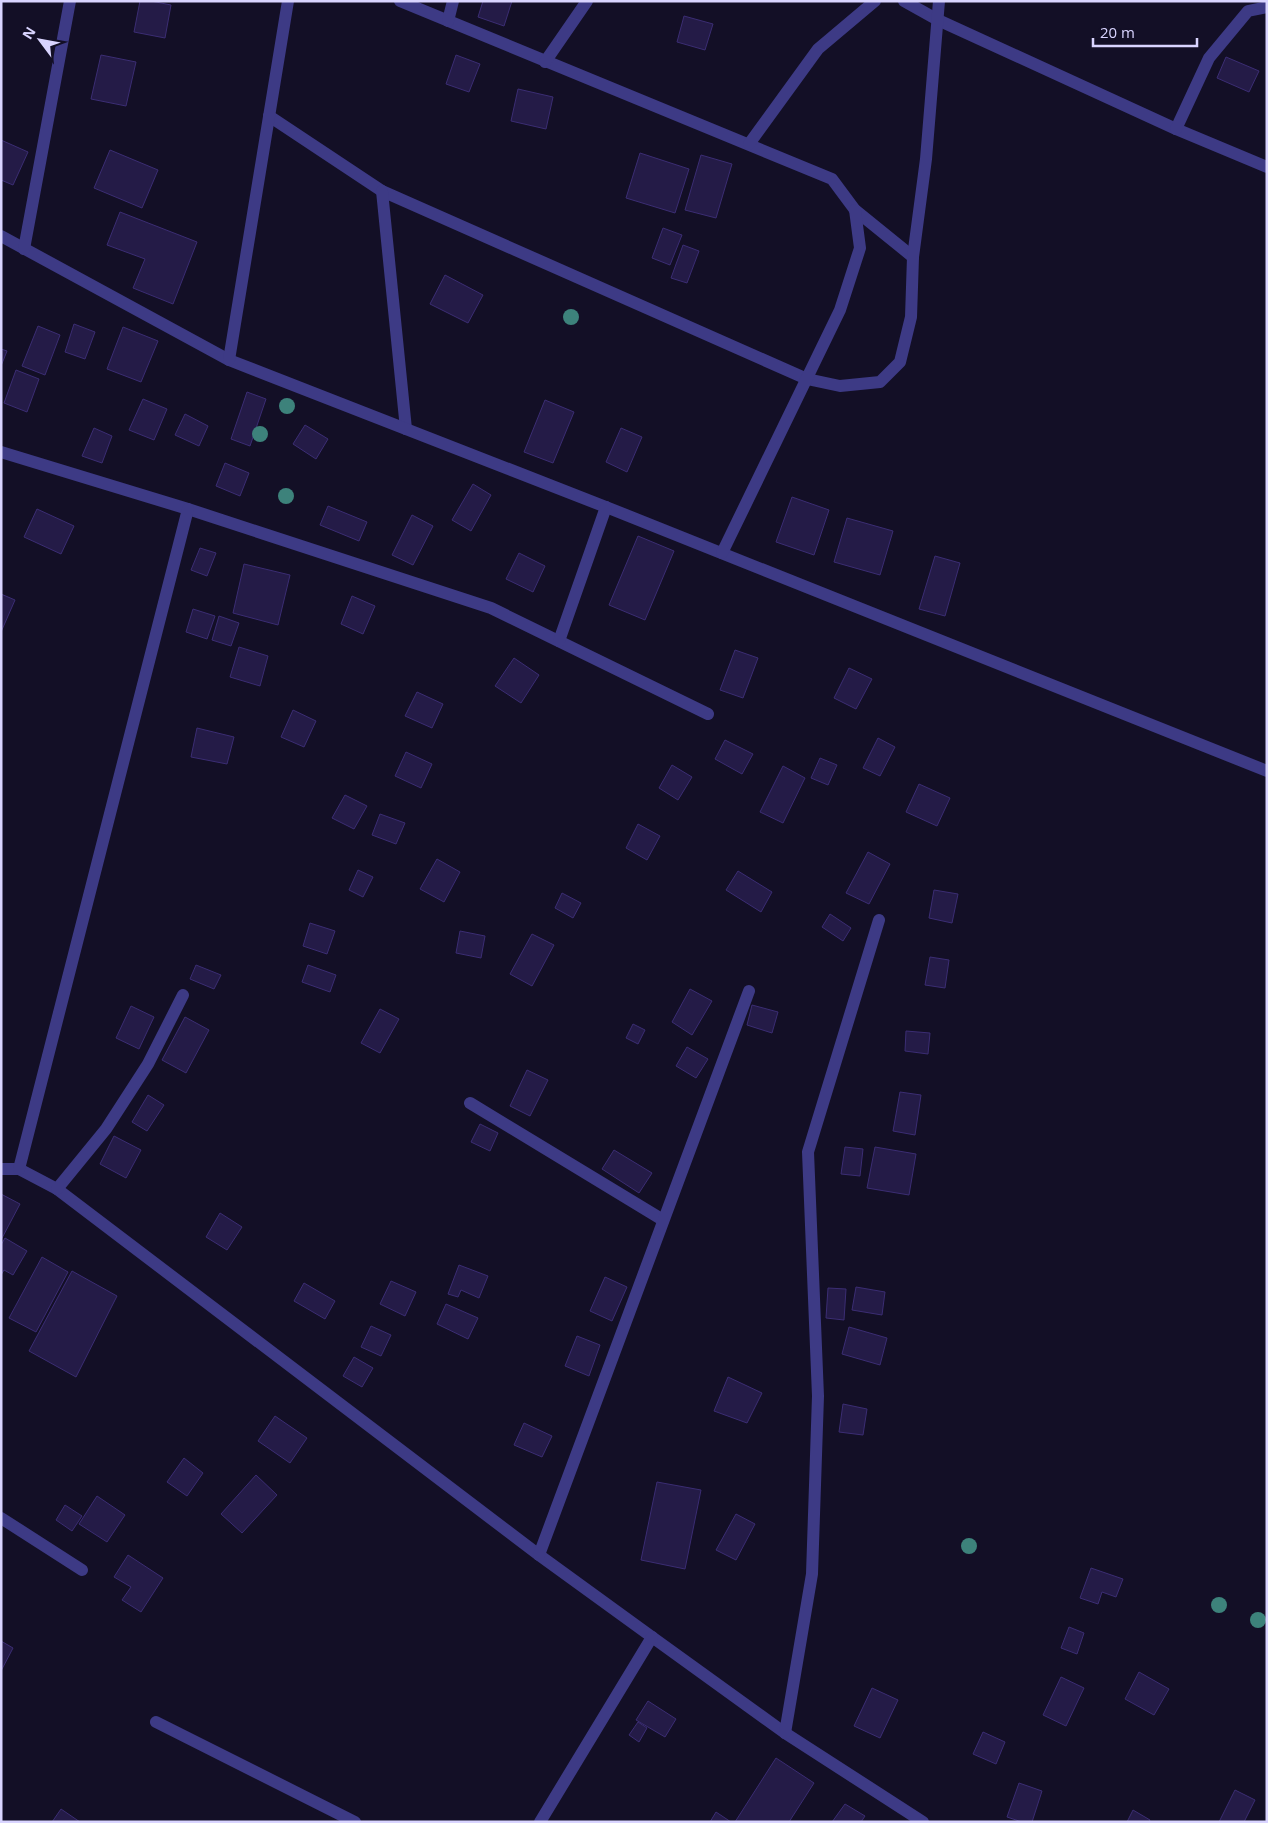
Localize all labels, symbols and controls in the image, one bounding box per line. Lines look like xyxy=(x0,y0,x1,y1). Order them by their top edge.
north arrow xyxy=(15,15,65,65)
scale bar xyxy=(1093,15,1197,47)
text: 20 m xyxy=(1100,22,1135,42)
text: N xyxy=(17,23,40,43)

